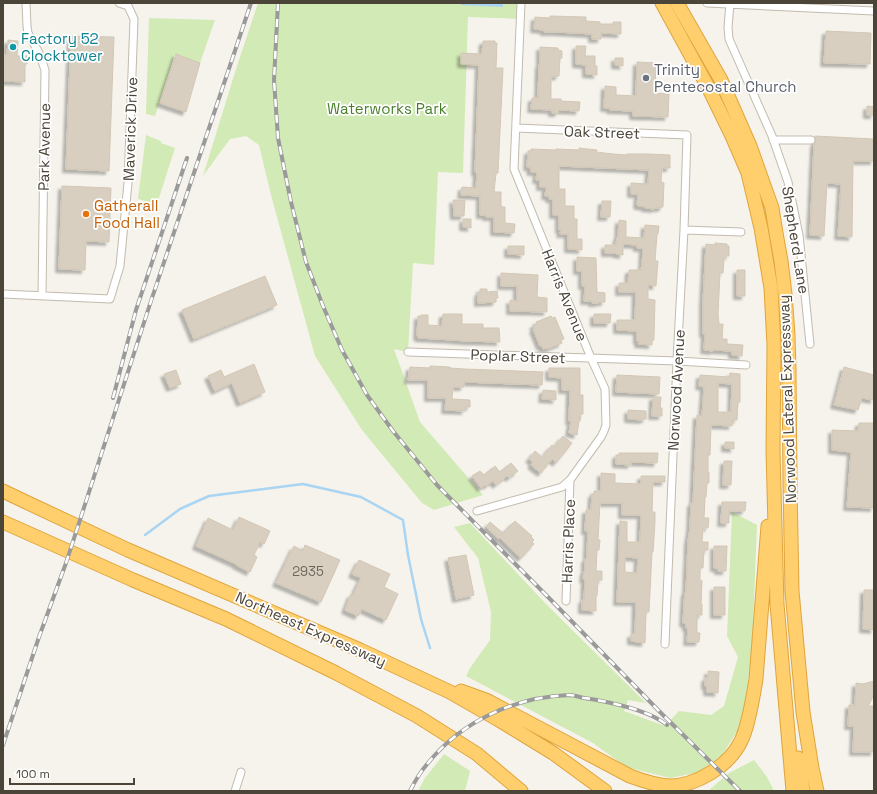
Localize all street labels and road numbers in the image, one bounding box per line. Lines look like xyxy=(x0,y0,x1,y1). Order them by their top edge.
street label: Maverick Drive xyxy=(119,77,141,181)
street label: Park Avenue xyxy=(34,103,54,191)
street label: Oak Street xyxy=(563,121,641,143)
street label: Shepherd Lane xyxy=(778,185,814,295)
street label: Harris Avenue xyxy=(538,246,592,344)
street label: Norwood Lateral Expressway xyxy=(774,294,800,504)
street label: Norwood Avenue xyxy=(663,329,689,451)
street label: Poplar Street xyxy=(470,345,566,367)
street label: Harris Place xyxy=(557,498,579,583)
street label: Northeast Expressway xyxy=(233,587,389,671)

